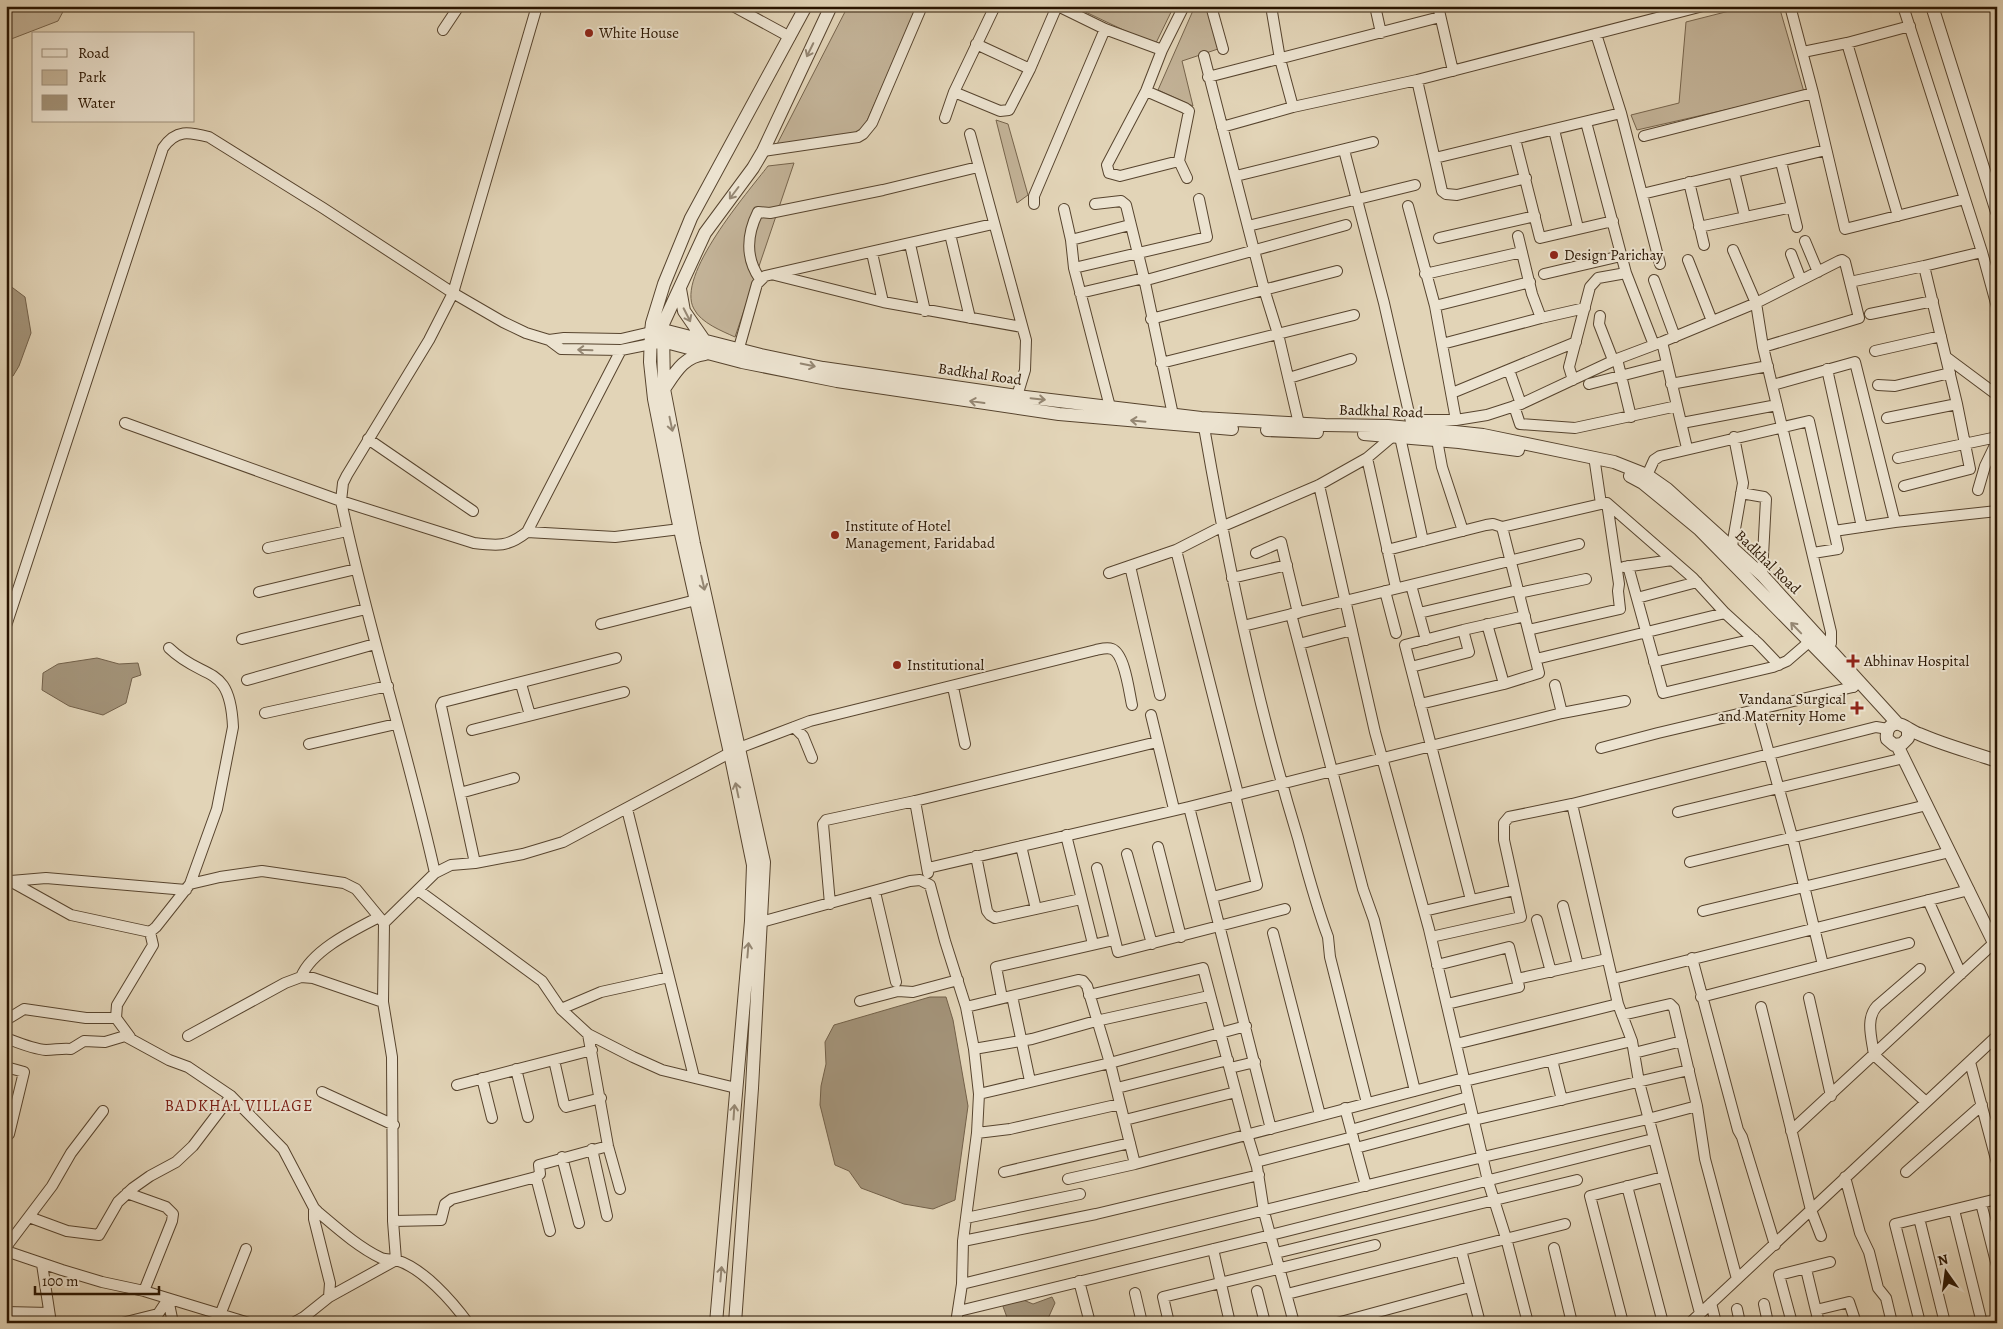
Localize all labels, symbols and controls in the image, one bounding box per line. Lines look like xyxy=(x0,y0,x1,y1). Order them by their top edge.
place label: White House xyxy=(598,23,679,43)
marker: White House xyxy=(583,27,595,39)
legend xyxy=(32,32,195,122)
one-way arrow xyxy=(805,42,815,57)
text: Road xyxy=(78,43,110,63)
text: Park xyxy=(78,67,107,87)
text: Water xyxy=(77,93,115,113)
one-way arrow xyxy=(729,186,740,199)
place label: Design Parichay xyxy=(1564,245,1663,265)
marker: Design Parichay xyxy=(1548,249,1560,261)
one-way arrow xyxy=(683,307,692,322)
one-way arrow xyxy=(577,345,594,355)
street label: Badkhal Road xyxy=(937,358,1024,390)
one-way arrow xyxy=(800,360,816,370)
one-way arrow xyxy=(1030,394,1046,404)
one-way arrow xyxy=(969,397,985,407)
street label: Badkhal Road xyxy=(1339,400,1424,422)
one-way arrow xyxy=(667,415,676,431)
one-way arrow xyxy=(1131,417,1147,426)
place label: Institute of Hotel Management, Faridabad xyxy=(845,516,996,553)
street label: Badkhal Road xyxy=(1731,526,1806,599)
marker: Institute of Hotel Management, Faridabad xyxy=(829,529,841,541)
one-way arrow xyxy=(698,575,708,591)
one-way arrow xyxy=(1790,622,1802,634)
place label: Abhinav Hospital xyxy=(1863,651,1969,671)
marker: Abhinav Hospital xyxy=(1846,654,1860,668)
place label: Institutional xyxy=(907,655,985,675)
marker: Institutional xyxy=(891,659,903,671)
place label: Vandana Surgical and Maternity Home xyxy=(1718,689,1846,726)
marker: Vandana Surgical and Maternity Home xyxy=(1850,701,1864,715)
one-way arrow xyxy=(732,782,741,798)
one-way arrow xyxy=(744,943,753,959)
district label: BADKHAL VILLAGE xyxy=(165,1095,313,1117)
one-way arrow xyxy=(729,1105,739,1121)
north arrow xyxy=(1920,1246,1970,1296)
text: N xyxy=(1936,1249,1950,1270)
scale bar xyxy=(35,1264,159,1296)
one-way arrow xyxy=(716,1266,725,1282)
text: 100 m xyxy=(42,1271,79,1291)

